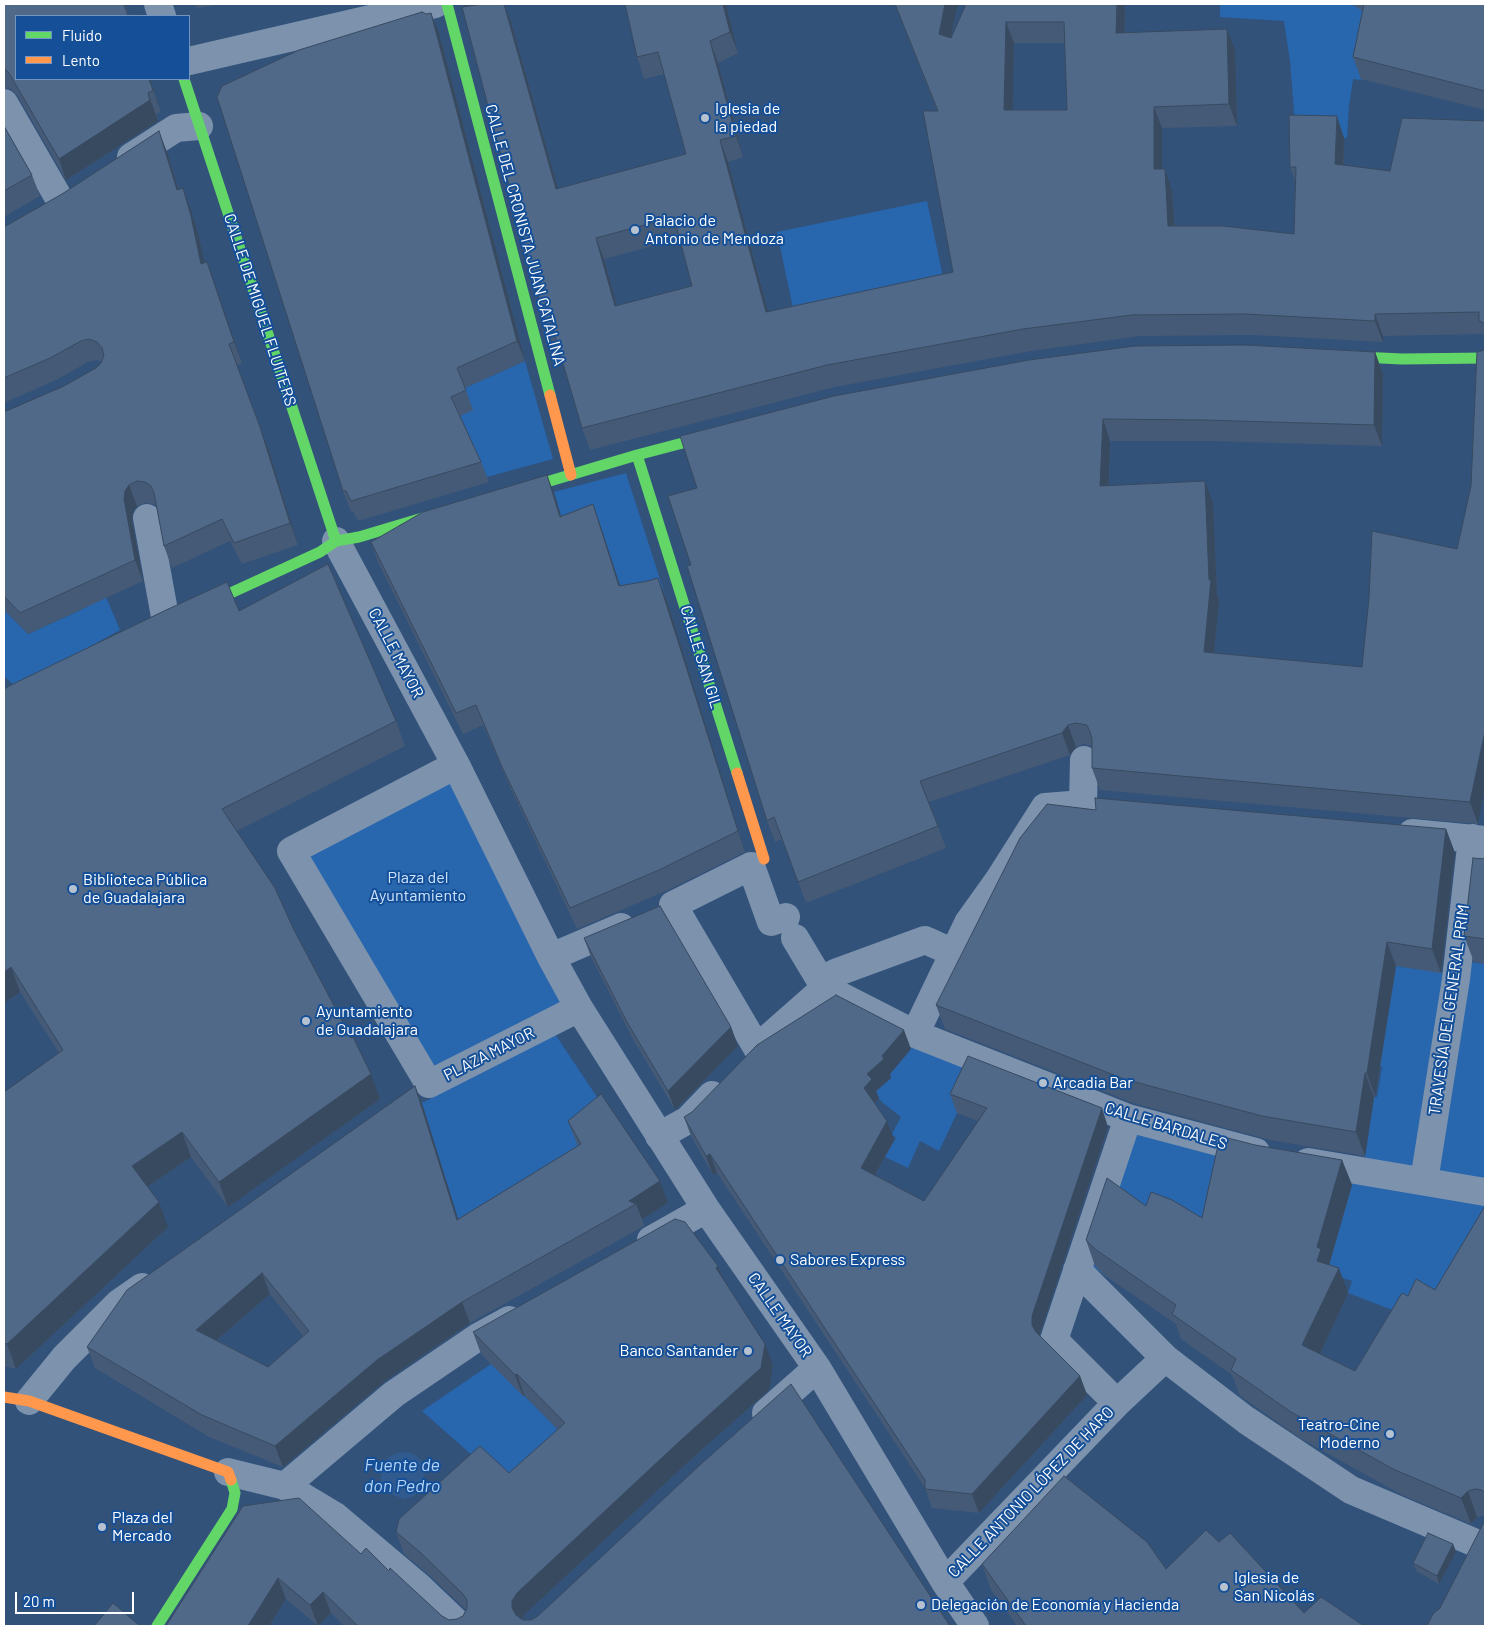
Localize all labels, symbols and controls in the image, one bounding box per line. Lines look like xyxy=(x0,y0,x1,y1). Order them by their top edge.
legend xyxy=(15,15,190,80)
text: Fluido xyxy=(62,26,102,44)
text: Lento xyxy=(62,51,100,69)
place label: Iglesia de la piedad xyxy=(715,99,780,137)
street label: CALLE DEL CRONISTA JUAN CATALINA xyxy=(481,102,569,368)
marker: Iglesia de la piedad xyxy=(699,112,711,124)
street label: CALLE DE MIGUEL FLUITERS xyxy=(220,211,300,409)
place label: Palacio de Antonio de Mendoza xyxy=(645,211,784,249)
marker: Palacio de Antonio de Mendoza xyxy=(629,224,641,236)
street label: CALLE SAN GIL xyxy=(676,603,726,711)
street label: CALLE MAYOR xyxy=(364,605,428,701)
park label: Plaza del Ayuntamiento xyxy=(370,868,466,906)
place label: Biblioteca Pública de Guadalajara xyxy=(83,870,207,908)
marker: Biblioteca Pública de Guadalajara xyxy=(67,883,79,895)
street label: TRAVESÍA DEL GENERAL PRIM xyxy=(1425,903,1473,1117)
place label: Ayuntamiento de Guadalajara xyxy=(316,1002,418,1040)
marker: Ayuntamiento de Guadalajara xyxy=(300,1015,312,1027)
street label: PLAZA MAYOR xyxy=(440,1023,538,1085)
place label: Arcadia Bar xyxy=(1053,1073,1133,1093)
marker: Arcadia Bar xyxy=(1037,1077,1049,1089)
street label: CALLE BARDALES xyxy=(1102,1098,1230,1154)
place label: Sabores Express xyxy=(790,1250,905,1270)
marker: Sabores Express xyxy=(774,1254,786,1266)
street label: CALLE MAYOR xyxy=(744,1269,816,1361)
place label: Banco Santander xyxy=(619,1341,738,1361)
marker: Banco Santander xyxy=(742,1345,754,1357)
street label: CALLE ANTONIO LÓPEZ DE HARO xyxy=(944,1402,1118,1582)
place label: Teatro-Cine Moderno xyxy=(1298,1415,1380,1453)
marker: Teatro-Cine Moderno xyxy=(1384,1428,1396,1440)
water label: Fuente de don Pedro xyxy=(364,1454,440,1496)
place label: Plaza del Mercado xyxy=(112,1508,173,1546)
marker: Plaza del Mercado xyxy=(96,1521,108,1533)
place label: Iglesia de San Nicolás xyxy=(1234,1568,1315,1606)
marker: Iglesia de San Nicolás xyxy=(1218,1581,1230,1593)
scale bar xyxy=(18,1582,136,1614)
text: 20 m xyxy=(23,1592,55,1610)
place label: Delegación de Economía y Hacienda xyxy=(931,1595,1179,1615)
marker: Delegación de Economía y Hacienda xyxy=(915,1599,927,1611)

